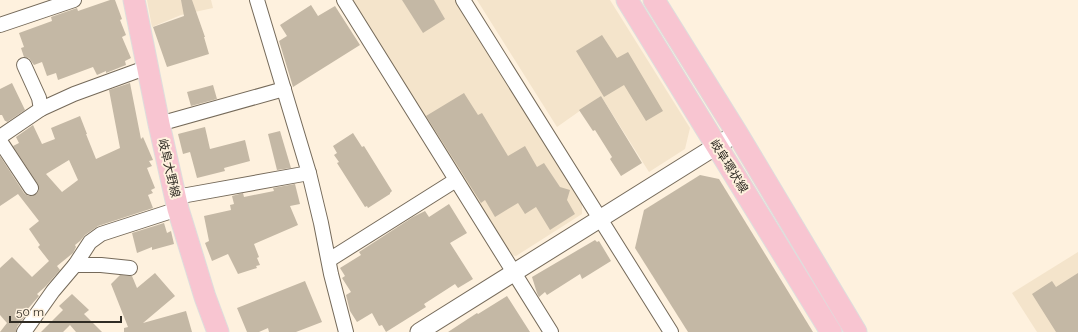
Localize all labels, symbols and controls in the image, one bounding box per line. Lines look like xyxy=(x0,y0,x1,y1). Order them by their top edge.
street label: 岐阜大野線 xyxy=(155,137,183,199)
street label: 岐阜環状線 xyxy=(707,137,751,195)
scale bar xyxy=(10,298,121,324)
text: 50 m xyxy=(16,305,44,319)

